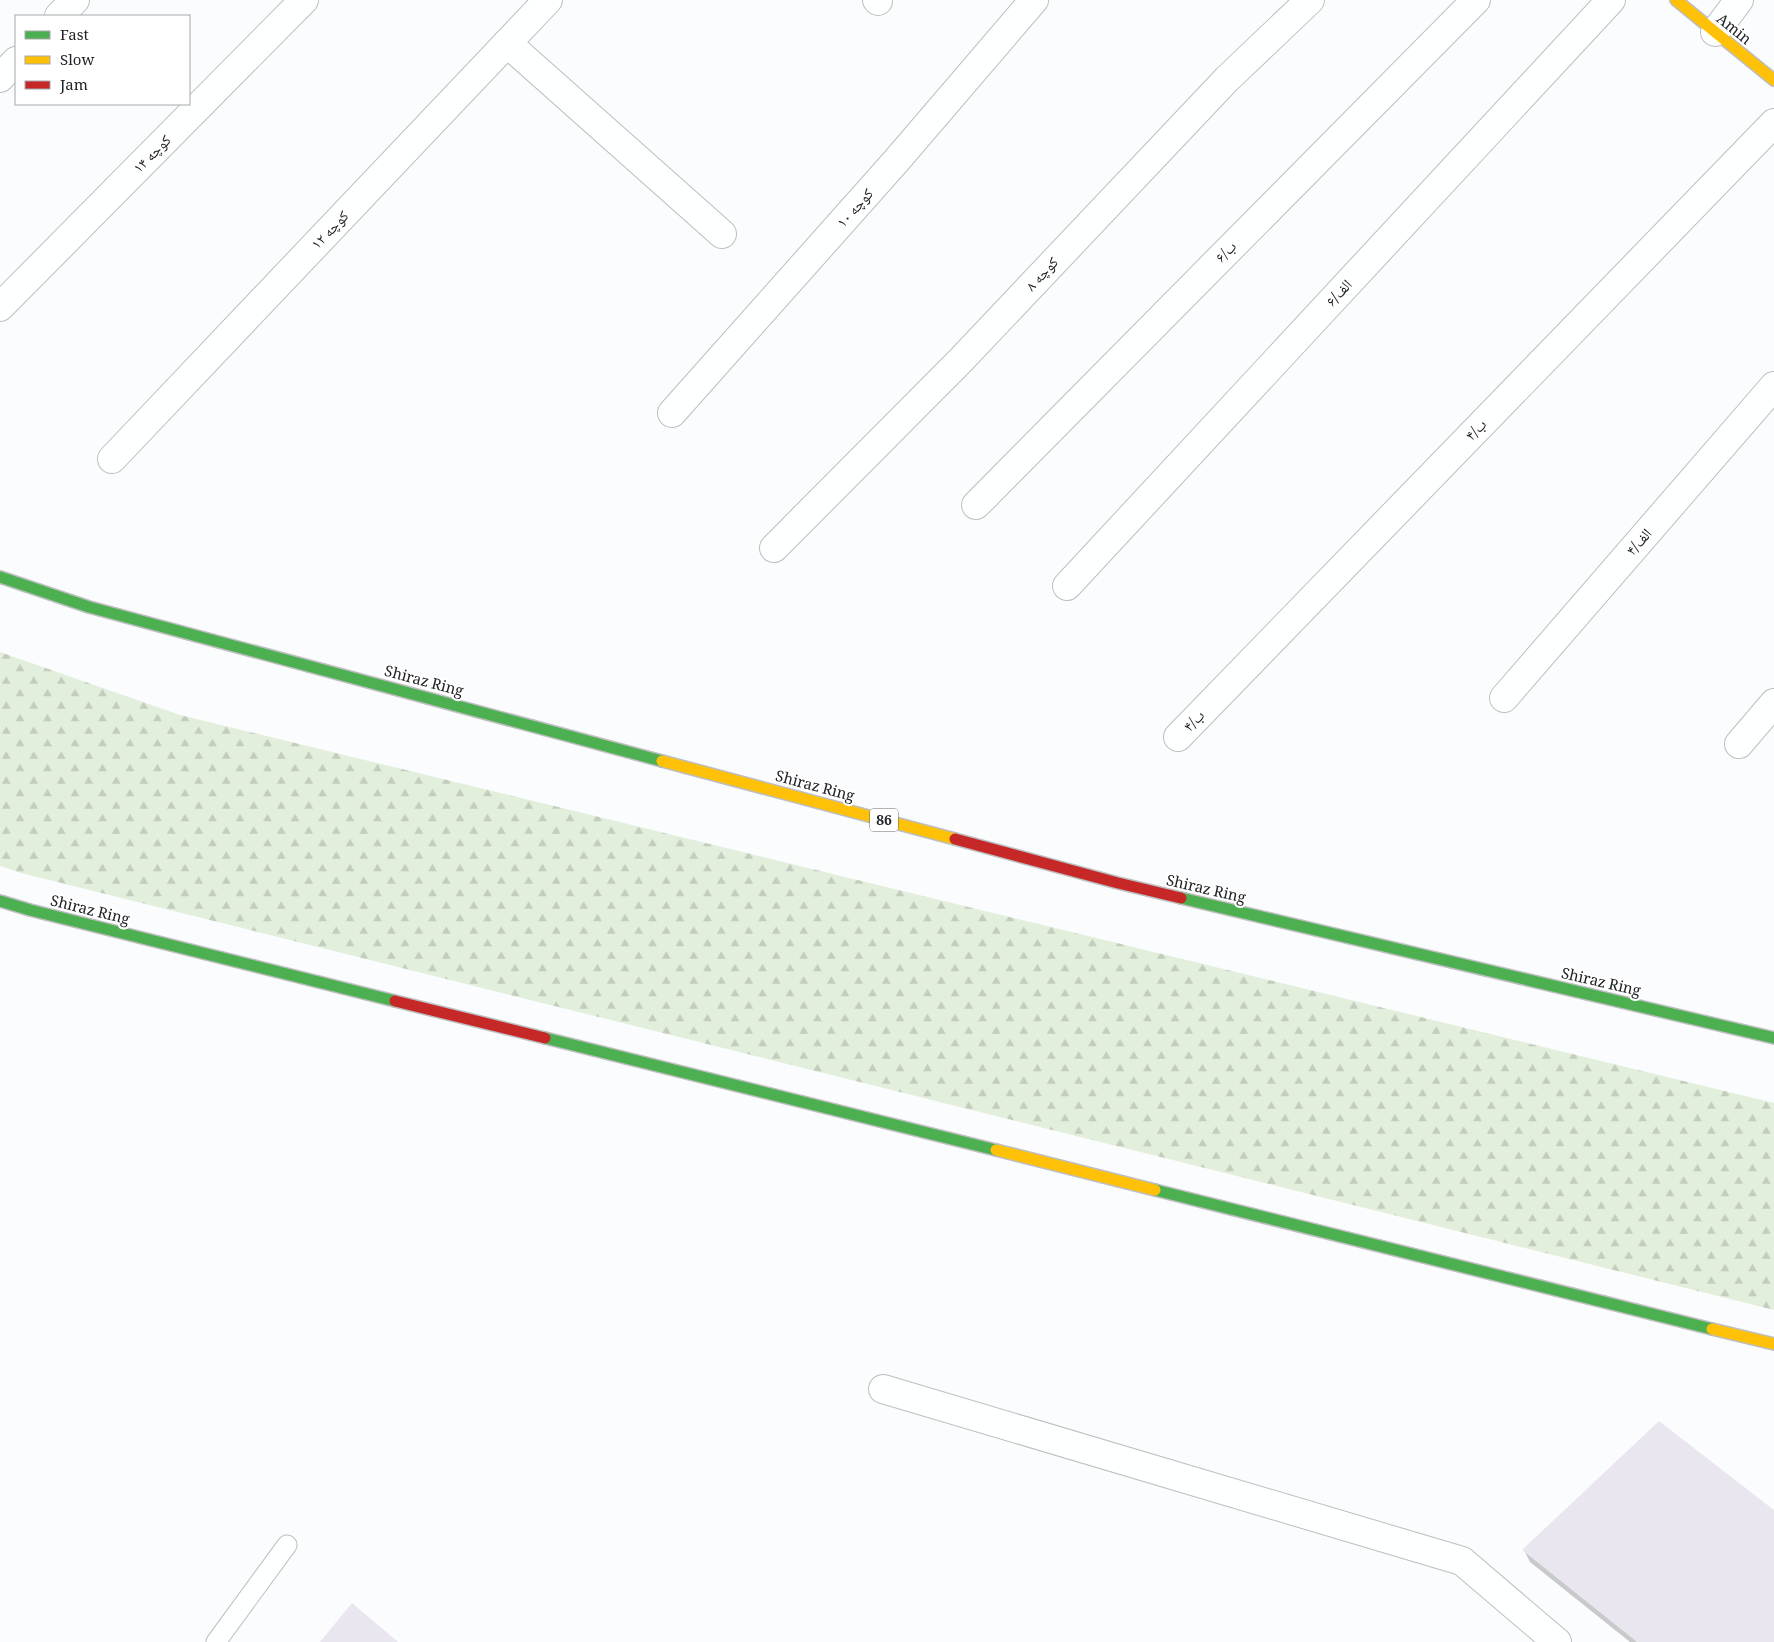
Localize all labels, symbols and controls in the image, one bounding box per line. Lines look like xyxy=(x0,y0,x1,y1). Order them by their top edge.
street label: Amin xyxy=(1709,8,1756,53)
legend xyxy=(15,15,190,105)
text: Fast xyxy=(60,24,89,50)
text: Slow xyxy=(60,49,94,75)
text: Jam xyxy=(59,74,88,100)
street label: کوچه ۱۴ xyxy=(128,130,179,181)
street label: کوچه ۱۰ xyxy=(831,183,882,235)
street label: کوچه ۱۲ xyxy=(306,206,357,257)
street label: ب/۶ xyxy=(1210,236,1245,271)
street label: کوچه ۸ xyxy=(1020,252,1066,299)
street label: ۶/الف xyxy=(1321,274,1360,314)
street label: ۴/ب xyxy=(1460,414,1495,449)
street label: ۴/الف xyxy=(1621,523,1660,563)
street label: Shiraz Ring xyxy=(381,660,466,706)
street label: ۴/ب xyxy=(1178,705,1213,740)
street label: Shiraz Ring xyxy=(772,765,857,811)
road number: 86 xyxy=(870,808,898,832)
street label: Shiraz Ring xyxy=(1163,869,1248,913)
street label: Shiraz Ring xyxy=(47,890,132,934)
street label: Shiraz Ring xyxy=(1558,962,1643,1006)

